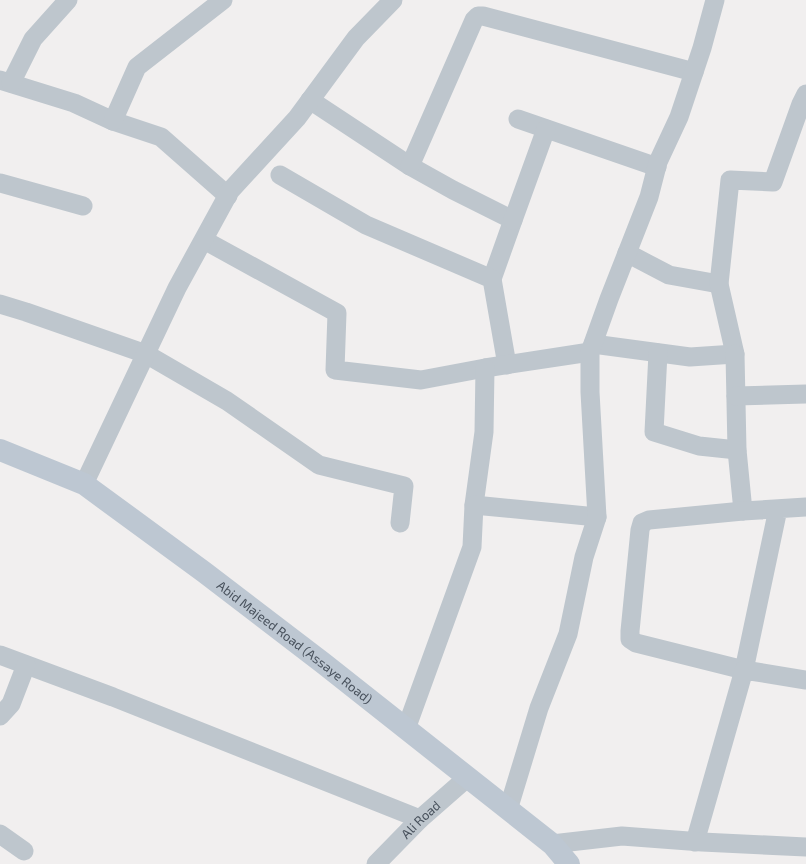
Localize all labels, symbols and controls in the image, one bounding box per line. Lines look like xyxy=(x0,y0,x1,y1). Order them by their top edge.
street label: Abid Majeed Road (Assaye Road) xyxy=(214,577,376,707)
street label: Ali Road xyxy=(398,797,443,842)

